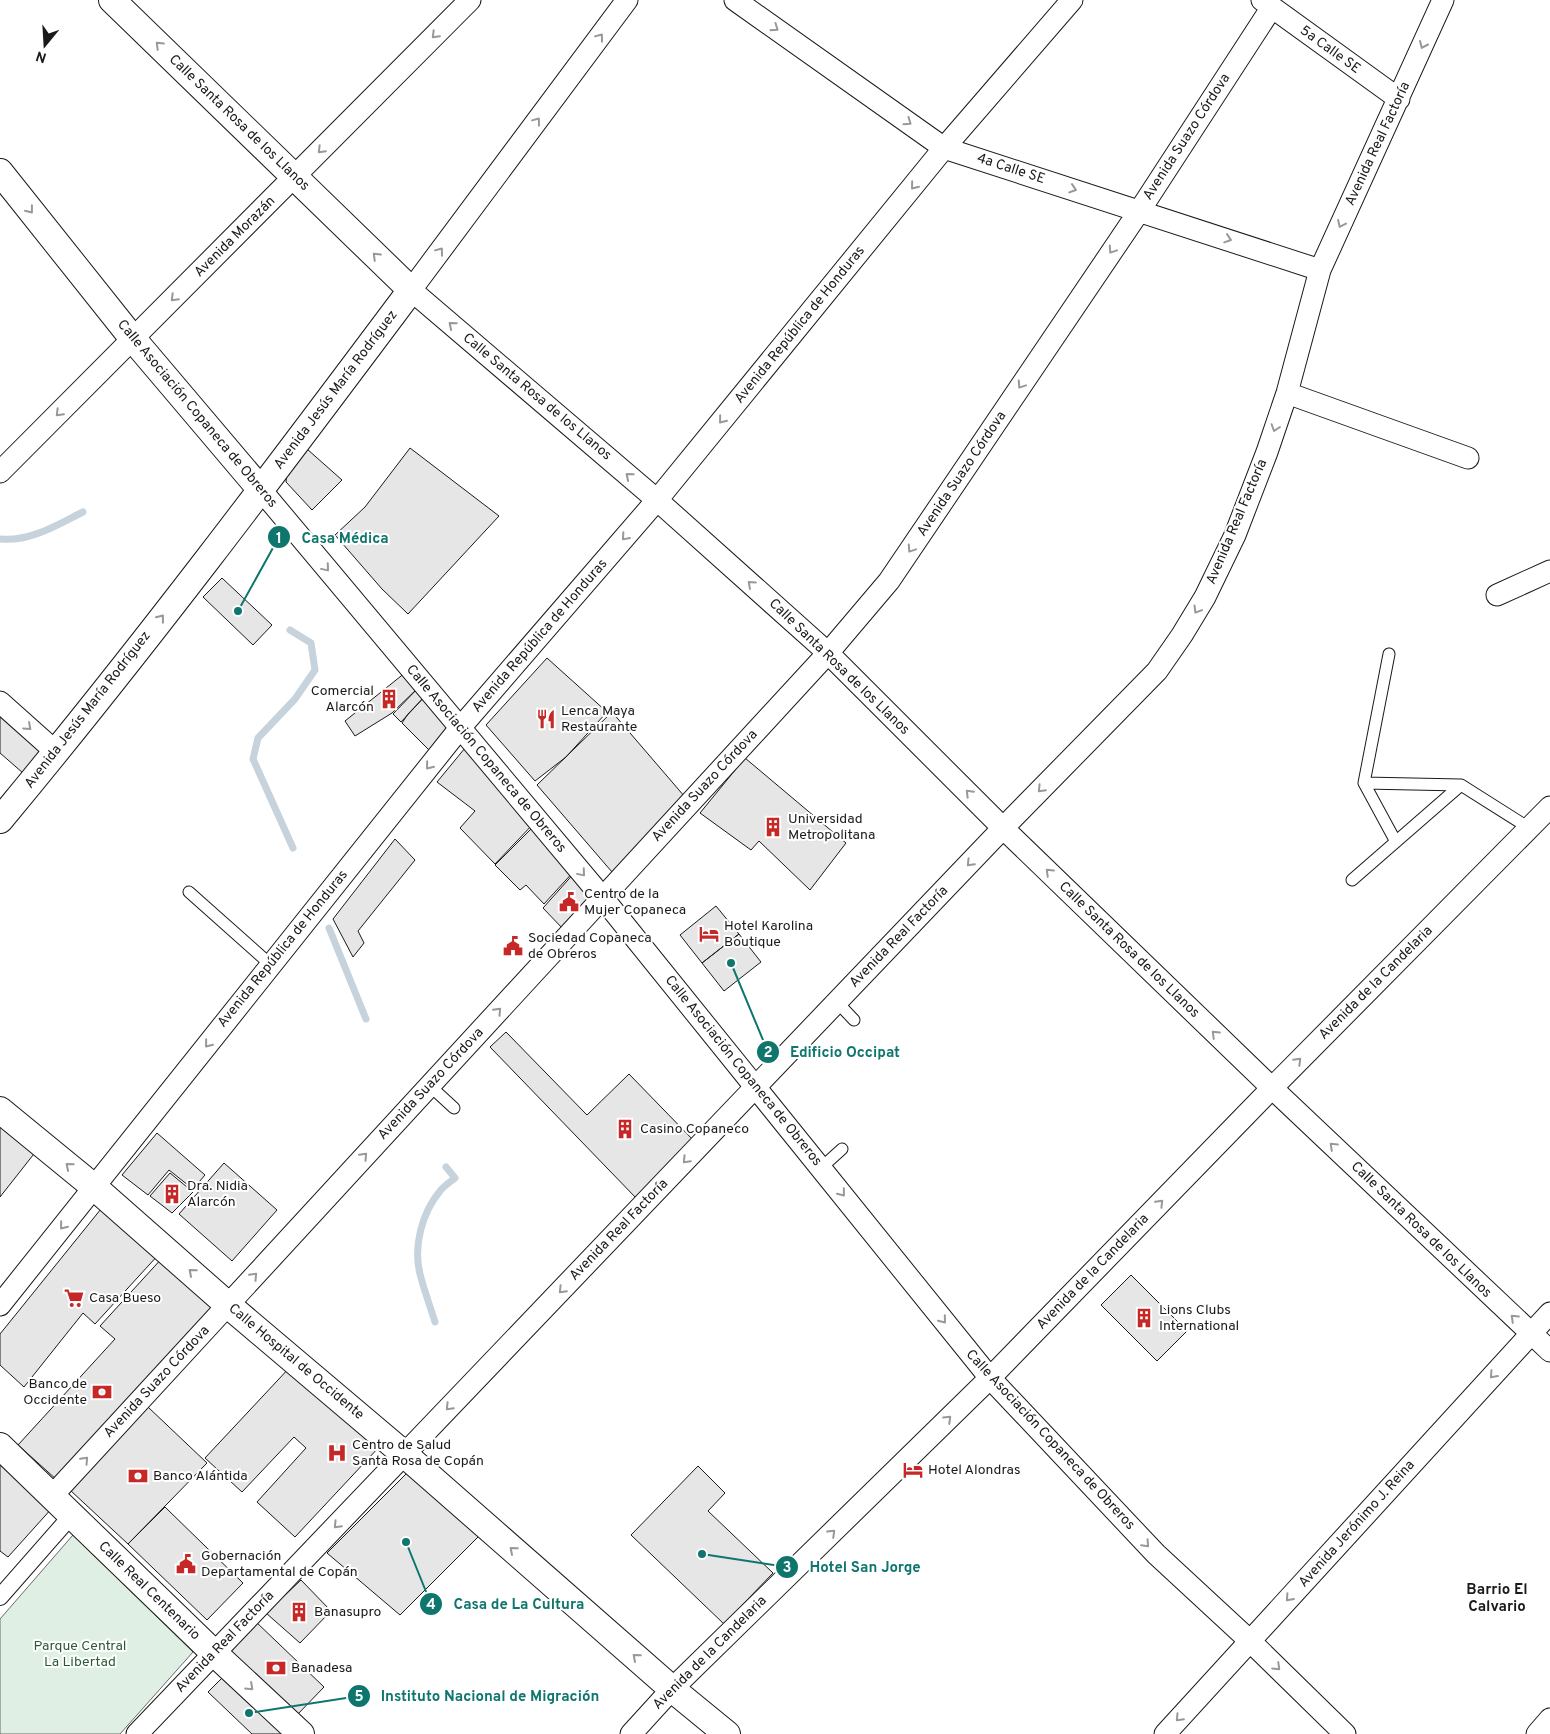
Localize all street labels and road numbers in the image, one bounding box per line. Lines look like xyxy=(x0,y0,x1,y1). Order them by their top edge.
street label: 5a Calle SE xyxy=(1296,22,1364,78)
street label: Calle Santa Rosa de los Llanos xyxy=(165,51,313,195)
street label: Avenida Suazo Córdova xyxy=(1140,71,1234,203)
street label: Avenida Real Factoría xyxy=(1342,79,1414,209)
street label: 4a Calle SE xyxy=(975,150,1047,188)
street label: Avenida Morazán xyxy=(191,193,279,281)
street label: Avenida República de Honduras xyxy=(731,243,869,407)
street label: Avenida Jesús María Rodríguez xyxy=(271,307,401,473)
street label: Calle Asociación Copaneca de Obreros xyxy=(113,316,281,512)
street label: Calle Santa Rosa de los Llanos xyxy=(459,330,615,464)
street label: Avenida Suazo Córdova xyxy=(914,408,1010,540)
street label: Avenida Real Factoría xyxy=(1203,457,1271,587)
street label: Avenida República de Honduras xyxy=(469,556,611,716)
street label: Calle Santa Rosa de los Llanos xyxy=(765,595,913,739)
street label: Avenida Jesús María Rodríguez xyxy=(21,628,155,792)
street label: Calle Asociación Copaneca de Obreros xyxy=(402,661,570,857)
street label: Avenida Suazo Córdova xyxy=(649,726,761,846)
street label: Avenida República de Honduras xyxy=(214,867,352,1031)
street label: Calle Santa Rosa de los Llanos xyxy=(1055,878,1203,1022)
street label: Avenida Real Factoría xyxy=(846,883,952,991)
street label: Avenida de la Candelaria xyxy=(1315,922,1437,1044)
street label: Calle Asociación Copaneca de Obreros xyxy=(661,972,825,1170)
street label: Avenida Suazo Córdova xyxy=(375,1024,487,1144)
street label: Calle Santa Rosa de los Llanos xyxy=(1347,1158,1495,1302)
street label: Avenida Real Factoría xyxy=(566,1176,672,1284)
street label: Avenida de la Candelaria xyxy=(1033,1211,1153,1333)
street label: Calle Hospital de Occidente xyxy=(225,1300,367,1424)
street label: Avenida Suazo Córdova xyxy=(101,1322,213,1442)
street label: Calle Asociación Copaneca de Obreros xyxy=(962,1346,1138,1534)
street label: Avenida Jerónimo J. Reina xyxy=(1295,1457,1419,1591)
street label: Calle Real Centenario xyxy=(95,1538,204,1644)
street label: Avenida Real Factoría xyxy=(172,1588,278,1696)
street label: Avenida de la Candelaria xyxy=(649,1592,771,1714)

